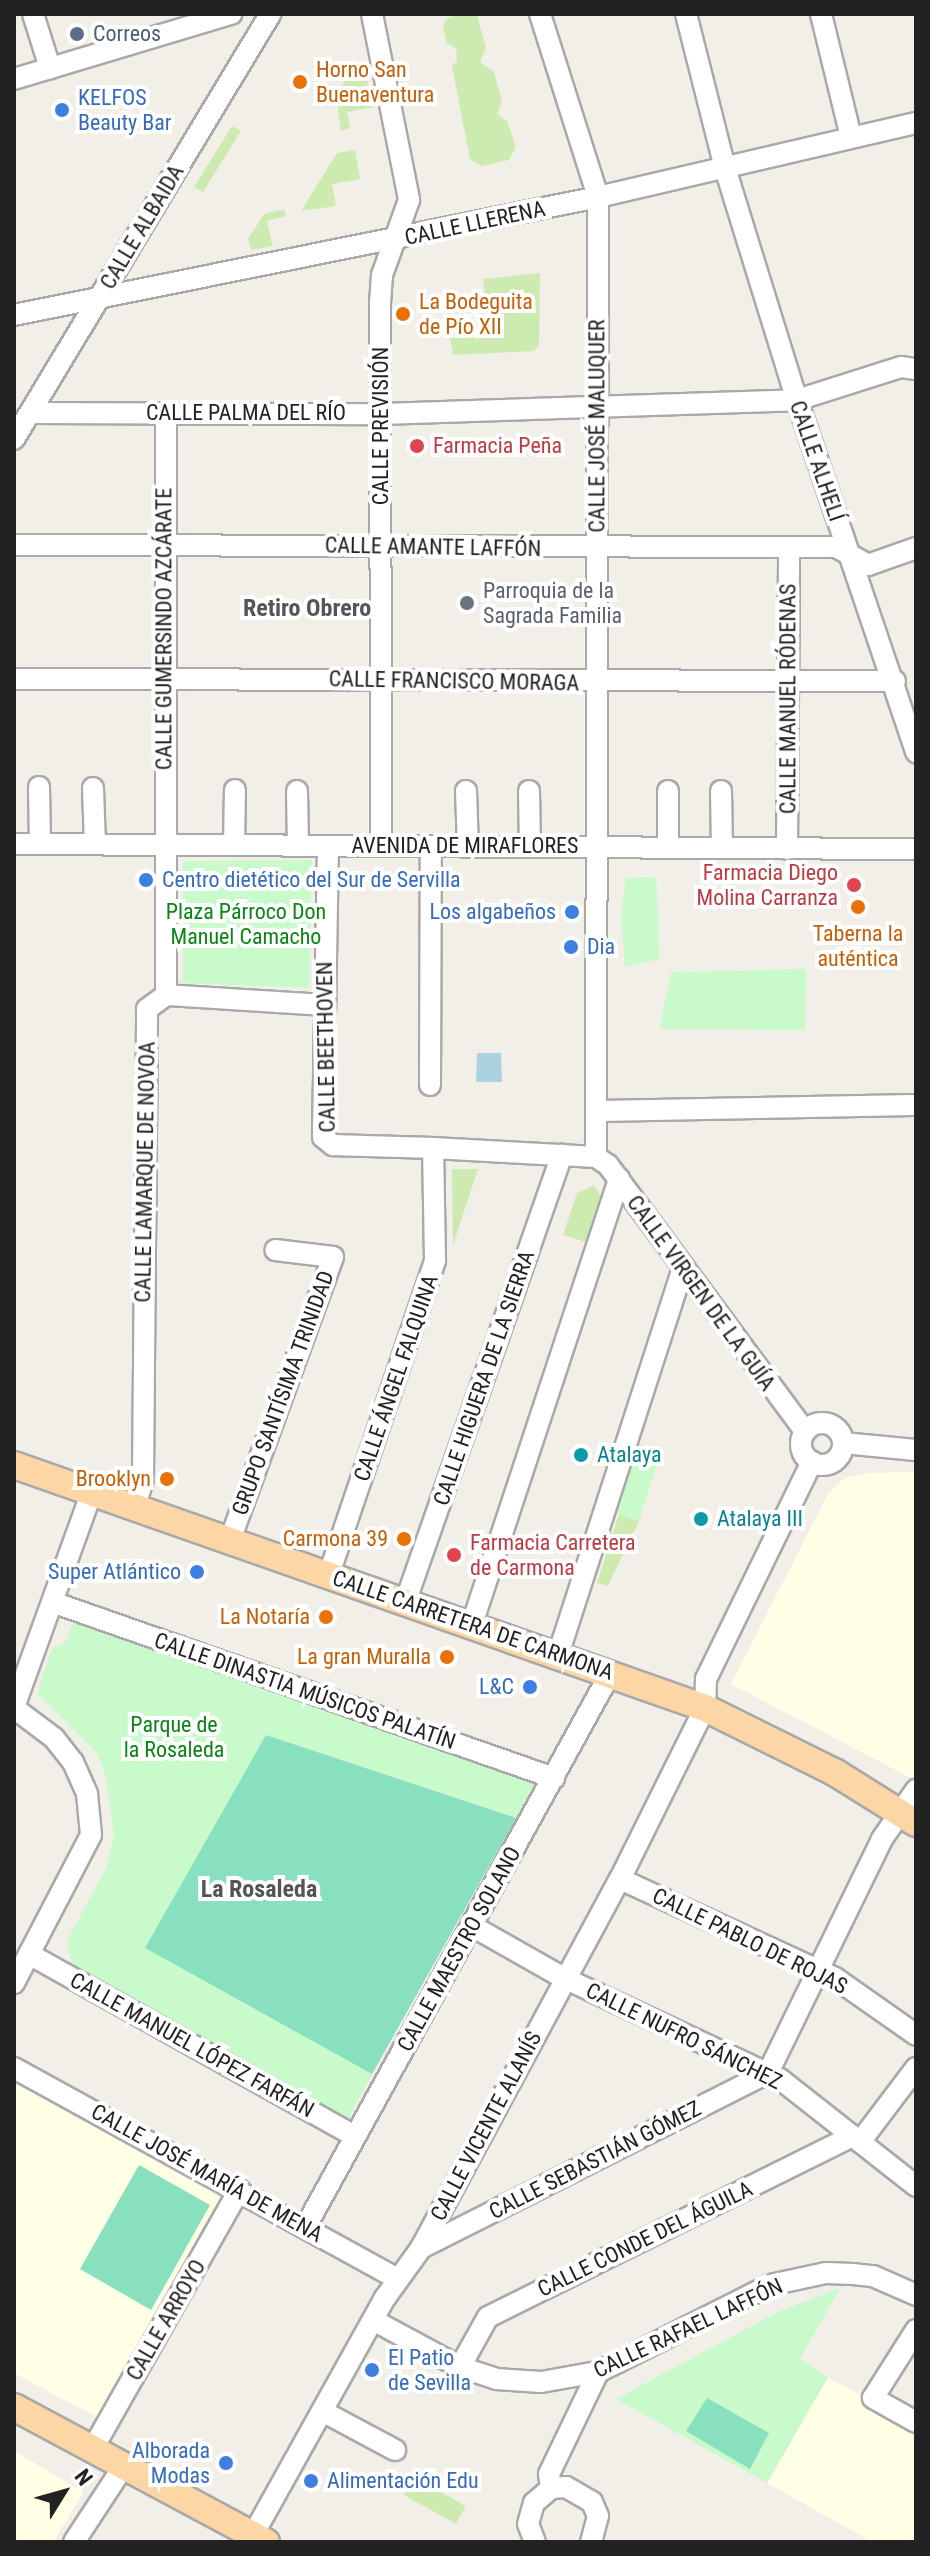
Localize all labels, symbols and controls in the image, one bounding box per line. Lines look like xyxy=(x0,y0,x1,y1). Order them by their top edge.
place label: Correos xyxy=(93,21,161,47)
marker: Correos xyxy=(68,25,86,43)
place label: Horno San Buenaventura xyxy=(316,56,434,108)
marker: Horno San Buenaventura xyxy=(291,73,309,91)
place label: KELFOS Beauty Bar xyxy=(78,84,171,136)
marker: KELFOS Beauty Bar xyxy=(53,101,71,119)
street label: CALLE ALBAIDA xyxy=(95,160,189,294)
street label: CALLE LLERENA xyxy=(402,195,548,251)
place label: La Bodeguita de Pío XII xyxy=(419,288,533,340)
marker: La Bodeguita de Pío XII xyxy=(394,305,412,323)
street label: CALLE JOSÉ MALUQUER xyxy=(584,319,610,533)
street label: CALLE PREVISIÓN xyxy=(368,347,394,505)
street label: CALLE ALHELÍ xyxy=(784,397,850,525)
street label: CALLE PALMA DEL RÍO xyxy=(146,400,346,426)
place label: Farmacia Peña xyxy=(433,433,562,459)
marker: Farmacia Peña xyxy=(408,437,426,455)
street label: CALLE GUMERSINDO AZCÁRATE xyxy=(151,488,177,770)
street label: CALLE AMANTE LAFFÓN xyxy=(325,532,541,562)
place label: Parroquia de la Sagrada Familia xyxy=(483,577,622,628)
street label: CALLE MANUEL RÓDENAS xyxy=(775,584,801,814)
marker: Parroquia de la Sagrada Familia xyxy=(458,594,476,612)
district label: Retiro Obrero xyxy=(243,595,371,623)
street label: CALLE FRANCISCO MORAGA xyxy=(329,666,579,696)
street label: AVENIDA DE MIRAFLORES xyxy=(352,833,578,859)
place label: Farmacia Diego Molina Carranza xyxy=(697,859,838,910)
place label: Centro dietético del Sur de Servilla xyxy=(162,867,461,893)
marker: Centro dietético del Sur de Servilla xyxy=(137,871,155,889)
marker: Farmacia Diego Molina Carranza xyxy=(845,876,863,894)
park label: Plaza Párroco Don Manuel Camacho xyxy=(166,898,326,950)
marker: Taberna la auténtica xyxy=(849,898,867,916)
place label: Los algabeños xyxy=(430,899,556,925)
marker: Los algabeños xyxy=(563,903,581,921)
place label: Taberna la auténtica xyxy=(813,920,903,972)
place label: Dia xyxy=(587,934,615,960)
marker: Dia xyxy=(562,938,580,956)
street label: CALLE BEETHOVEN xyxy=(311,961,341,1133)
street label: CALLE LAMARQUE DE NOVOA xyxy=(130,1041,160,1303)
street label: CALLE VIRGEN DE LA GUÍA xyxy=(621,1190,781,1396)
street label: CALLE HIGUERA DE LA SIERRA xyxy=(428,1247,540,1509)
street label: GRUPO SANTÍSIMA TRINIDAD xyxy=(226,1267,340,1519)
street label: CALLE ÁNGEL FALQUINA xyxy=(348,1271,444,1485)
place label: Atalaya xyxy=(597,1442,662,1468)
marker: Atalaya xyxy=(572,1446,590,1464)
place label: Brooklyn xyxy=(76,1466,151,1492)
marker: Brooklyn xyxy=(158,1470,176,1488)
place label: Atalaya III xyxy=(717,1506,803,1532)
marker: Atalaya III xyxy=(692,1510,710,1528)
place label: Carmona 39 xyxy=(283,1526,388,1552)
place label: Farmacia Carretera de Carmona xyxy=(470,1529,636,1580)
marker: Carmona 39 xyxy=(395,1530,413,1548)
marker: Farmacia Carretera de Carmona xyxy=(445,1546,463,1564)
place label: Super Atlántico xyxy=(48,1559,181,1585)
marker: Super Atlántico xyxy=(188,1563,206,1581)
street label: CALLE CARRETERA DE CARMONA xyxy=(329,1564,617,1686)
place label: La Notaría xyxy=(220,1604,310,1630)
marker: La Notaría xyxy=(317,1608,335,1626)
street label: CALLE DINASTIA MÚSICOS PALATÍN xyxy=(151,1627,459,1755)
place label: La gran Muralla xyxy=(297,1644,431,1670)
marker: La gran Muralla xyxy=(438,1648,456,1666)
place label: L&C xyxy=(479,1674,514,1700)
marker: L&C xyxy=(521,1678,539,1696)
park label: Parque de la Rosaleda xyxy=(124,1711,224,1762)
street label: CALLE MAESTRO SOLANO xyxy=(392,1842,526,2056)
district label: La Rosaleda xyxy=(201,1876,317,1904)
street label: CALLE PABLO DE ROJAS xyxy=(648,1882,852,2000)
street label: CALLE MANUEL LÓPEZ FARFÁN xyxy=(65,1967,319,2123)
street label: CALLE NUFRO SÁNCHEZ xyxy=(582,1977,786,2095)
street label: CALLE VICENTE ALANÍS xyxy=(425,2027,547,2225)
street label: CALLE SEBASTIÁN GÓMEZ xyxy=(485,2095,705,2225)
street label: CALLE JOSÉ MARÍA DE MENA xyxy=(87,2098,327,2248)
street label: CALLE CONDE DEL ÁGUILA xyxy=(533,2175,757,2303)
street label: CALLE ARROYO xyxy=(121,2255,211,2385)
street label: CALLE RAFAEL LAFFÓN xyxy=(589,2273,787,2383)
place label: El Patio de Sevilla xyxy=(388,2344,471,2396)
marker: El Patio de Sevilla xyxy=(363,2361,381,2379)
place label: Alborada Modas xyxy=(132,2437,210,2488)
north arrow xyxy=(24,2452,104,2532)
marker: Alborada Modas xyxy=(217,2454,235,2472)
text: N xyxy=(70,2464,98,2490)
place label: Alimentación Edu xyxy=(327,2468,479,2494)
marker: Alimentación Edu xyxy=(302,2472,320,2490)

